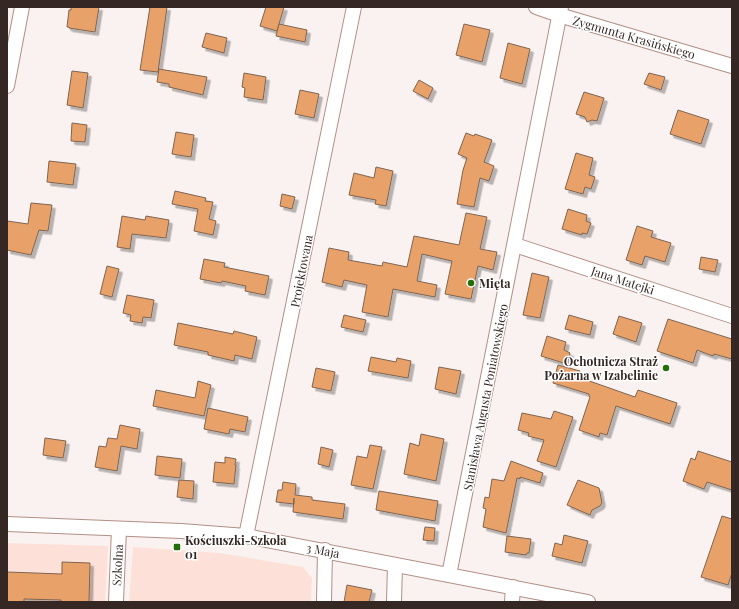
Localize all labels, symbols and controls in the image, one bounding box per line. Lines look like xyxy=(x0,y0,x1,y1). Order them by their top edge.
street label: Zygmunta Krasińskiego xyxy=(571,12,697,62)
street label: Projektowana xyxy=(286,233,316,309)
street label: Jana Matejki xyxy=(588,262,657,298)
place label: Mięta xyxy=(479,275,511,291)
marker: Mięta xyxy=(466,278,476,288)
street label: Stanisława Augusta Poniatowskiego xyxy=(459,302,511,492)
place label: Ochotnicza Straż Pożarna w Izabelinie xyxy=(544,353,658,383)
marker: Ochotnicza Straż Pożarna w Izabelinie xyxy=(661,363,671,373)
place label: Kościuszki-Szkoła 01 xyxy=(185,532,287,562)
street label: 3 Maja xyxy=(305,539,341,561)
marker: Kościuszki-Szkoła 01 xyxy=(172,542,182,552)
street label: Szkolna xyxy=(108,544,126,586)

